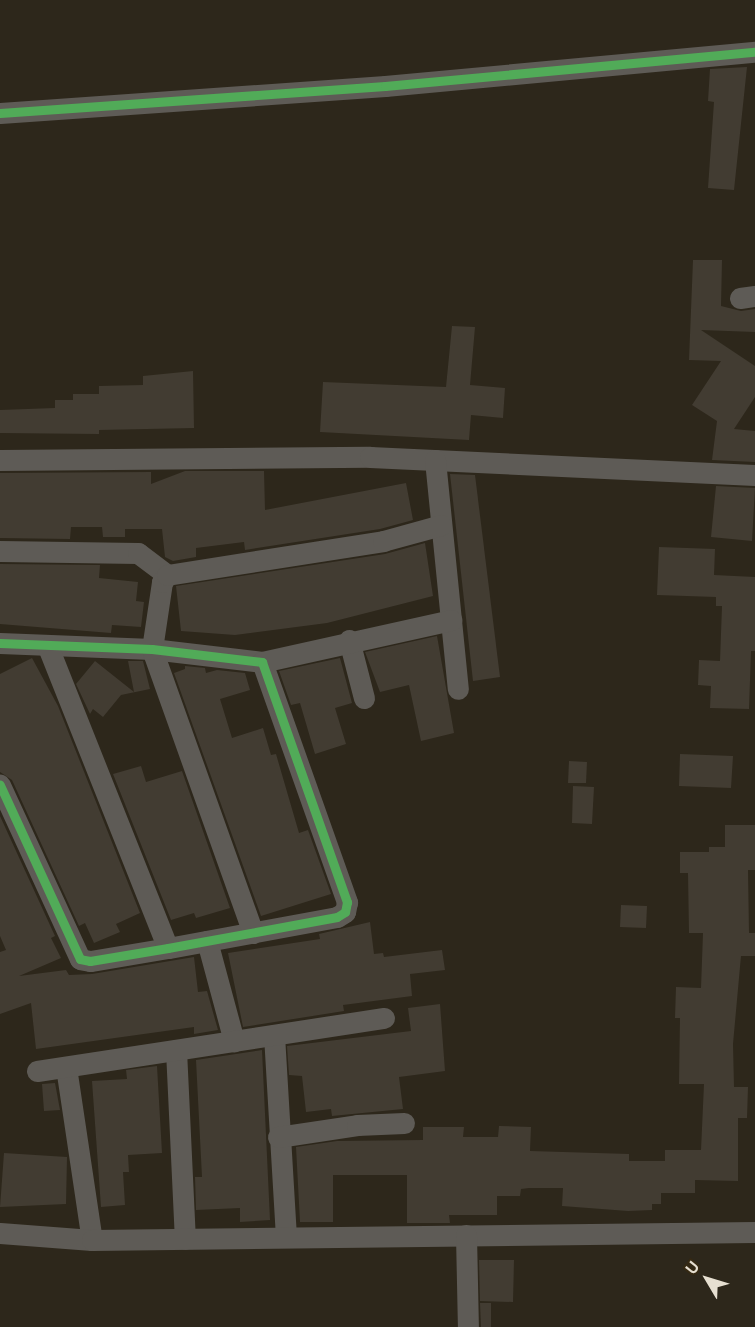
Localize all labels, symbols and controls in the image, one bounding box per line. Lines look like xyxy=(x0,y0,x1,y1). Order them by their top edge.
north arrow xyxy=(677,1249,737,1309)
text: U xyxy=(681,1257,703,1278)

